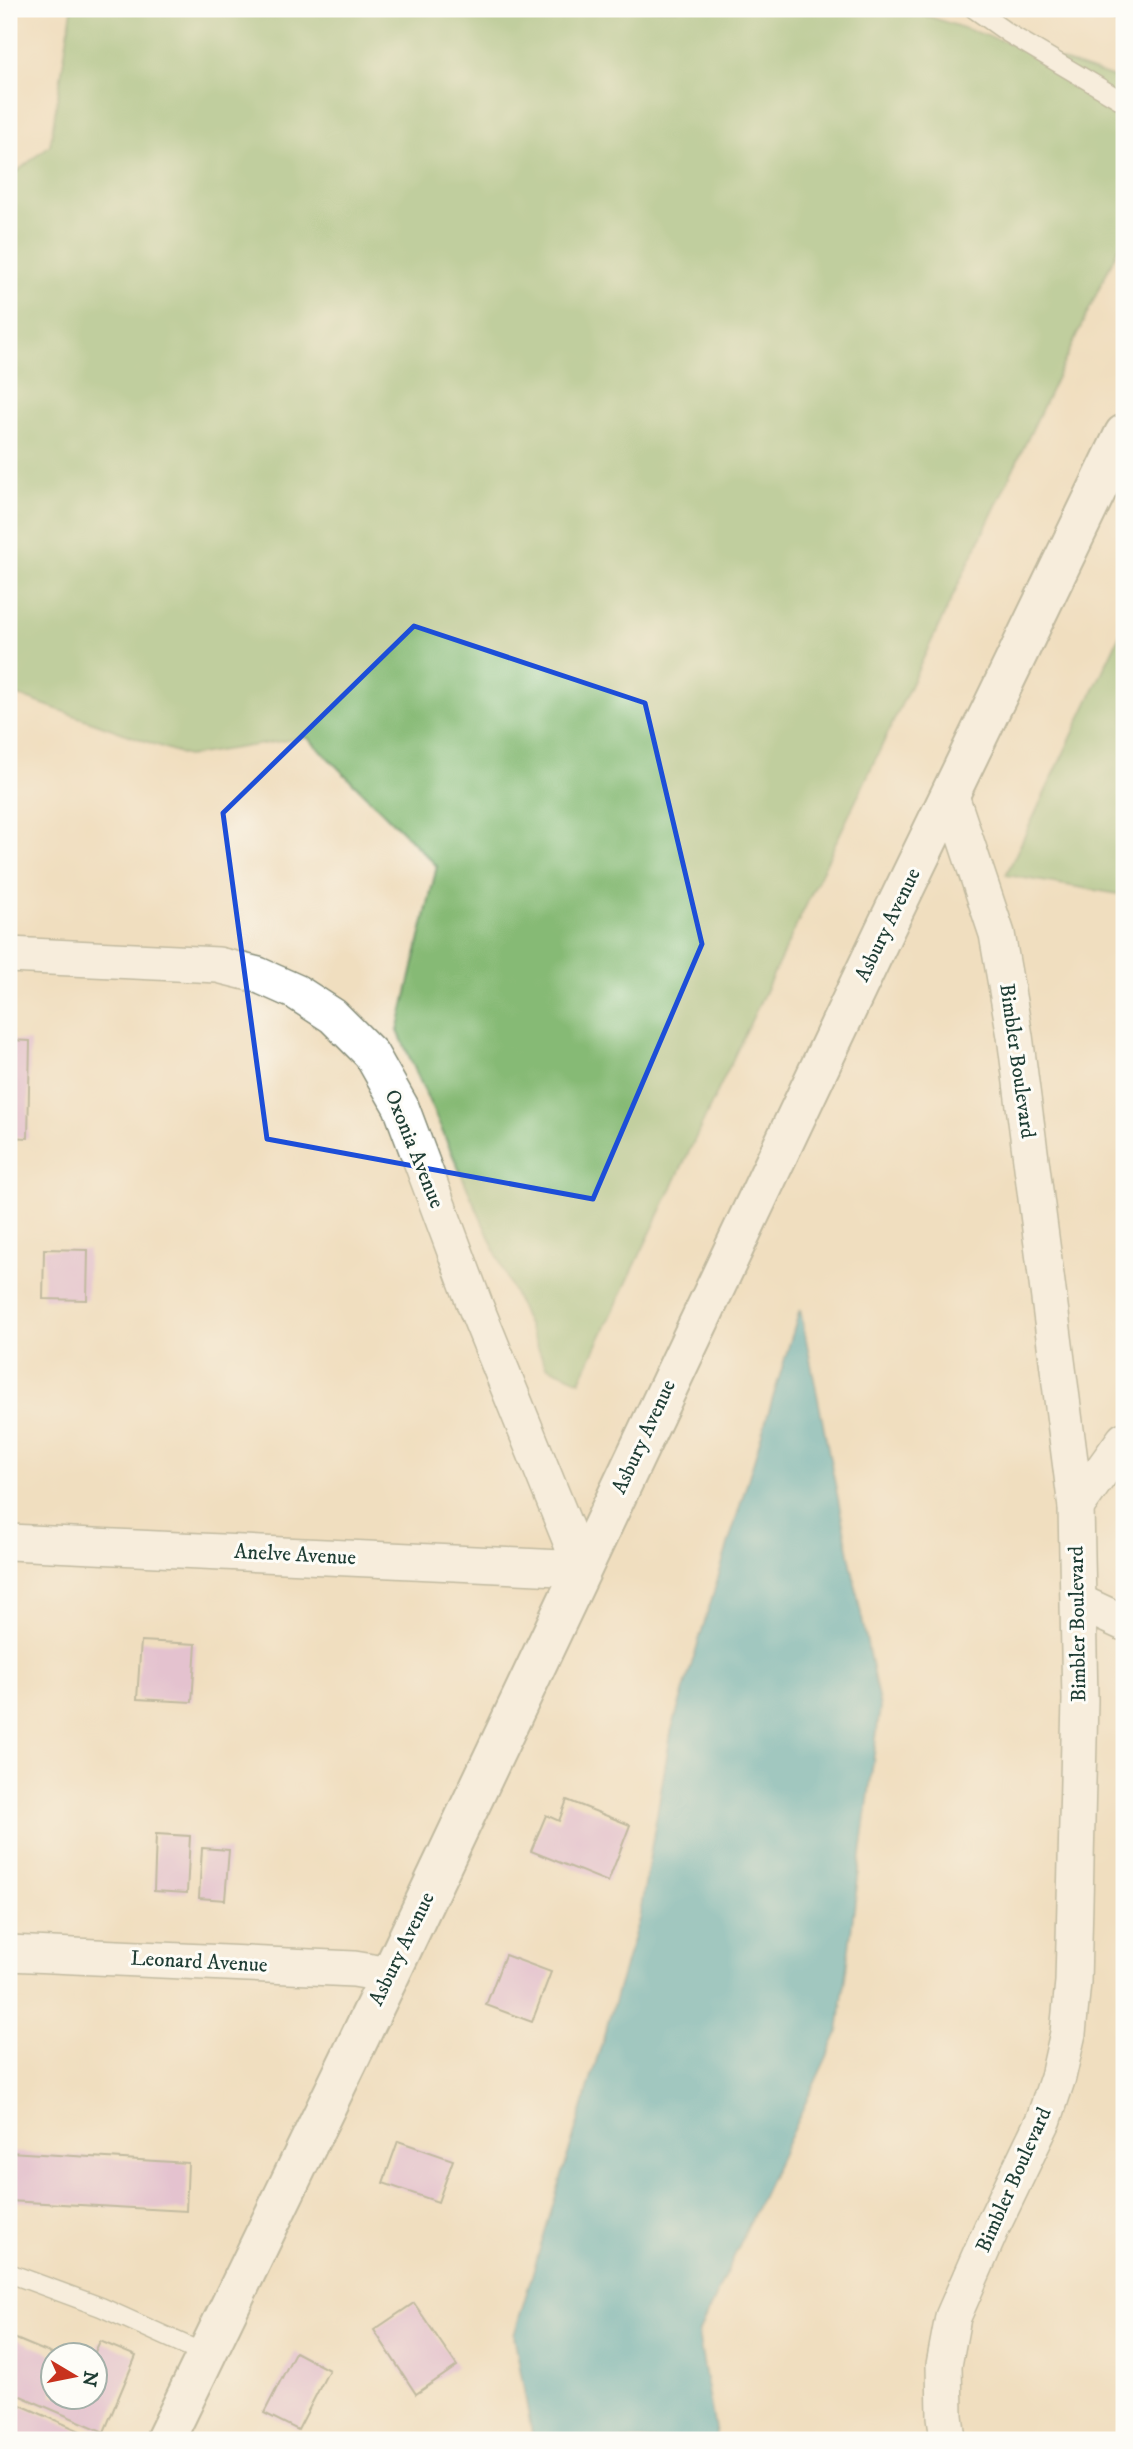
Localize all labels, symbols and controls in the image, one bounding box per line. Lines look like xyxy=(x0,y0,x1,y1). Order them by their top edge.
street label: Asbury Avenue xyxy=(849,864,927,986)
street label: Bimbler Boulevard xyxy=(993,982,1041,1141)
street label: Oxonia Avenue xyxy=(378,1086,450,1212)
street label: Asbury Avenue xyxy=(606,1375,682,1498)
street label: Anelve Avenue xyxy=(233,1539,357,1571)
street label: Bimbler Boulevard xyxy=(1064,1545,1092,1702)
street label: Asbury Avenue xyxy=(363,1888,441,2010)
street label: Leonard Avenue xyxy=(130,1945,268,1979)
street label: Bimbler Boulevard xyxy=(970,2103,1058,2257)
north arrow xyxy=(38,2340,108,2410)
text: N xyxy=(77,2369,102,2389)

